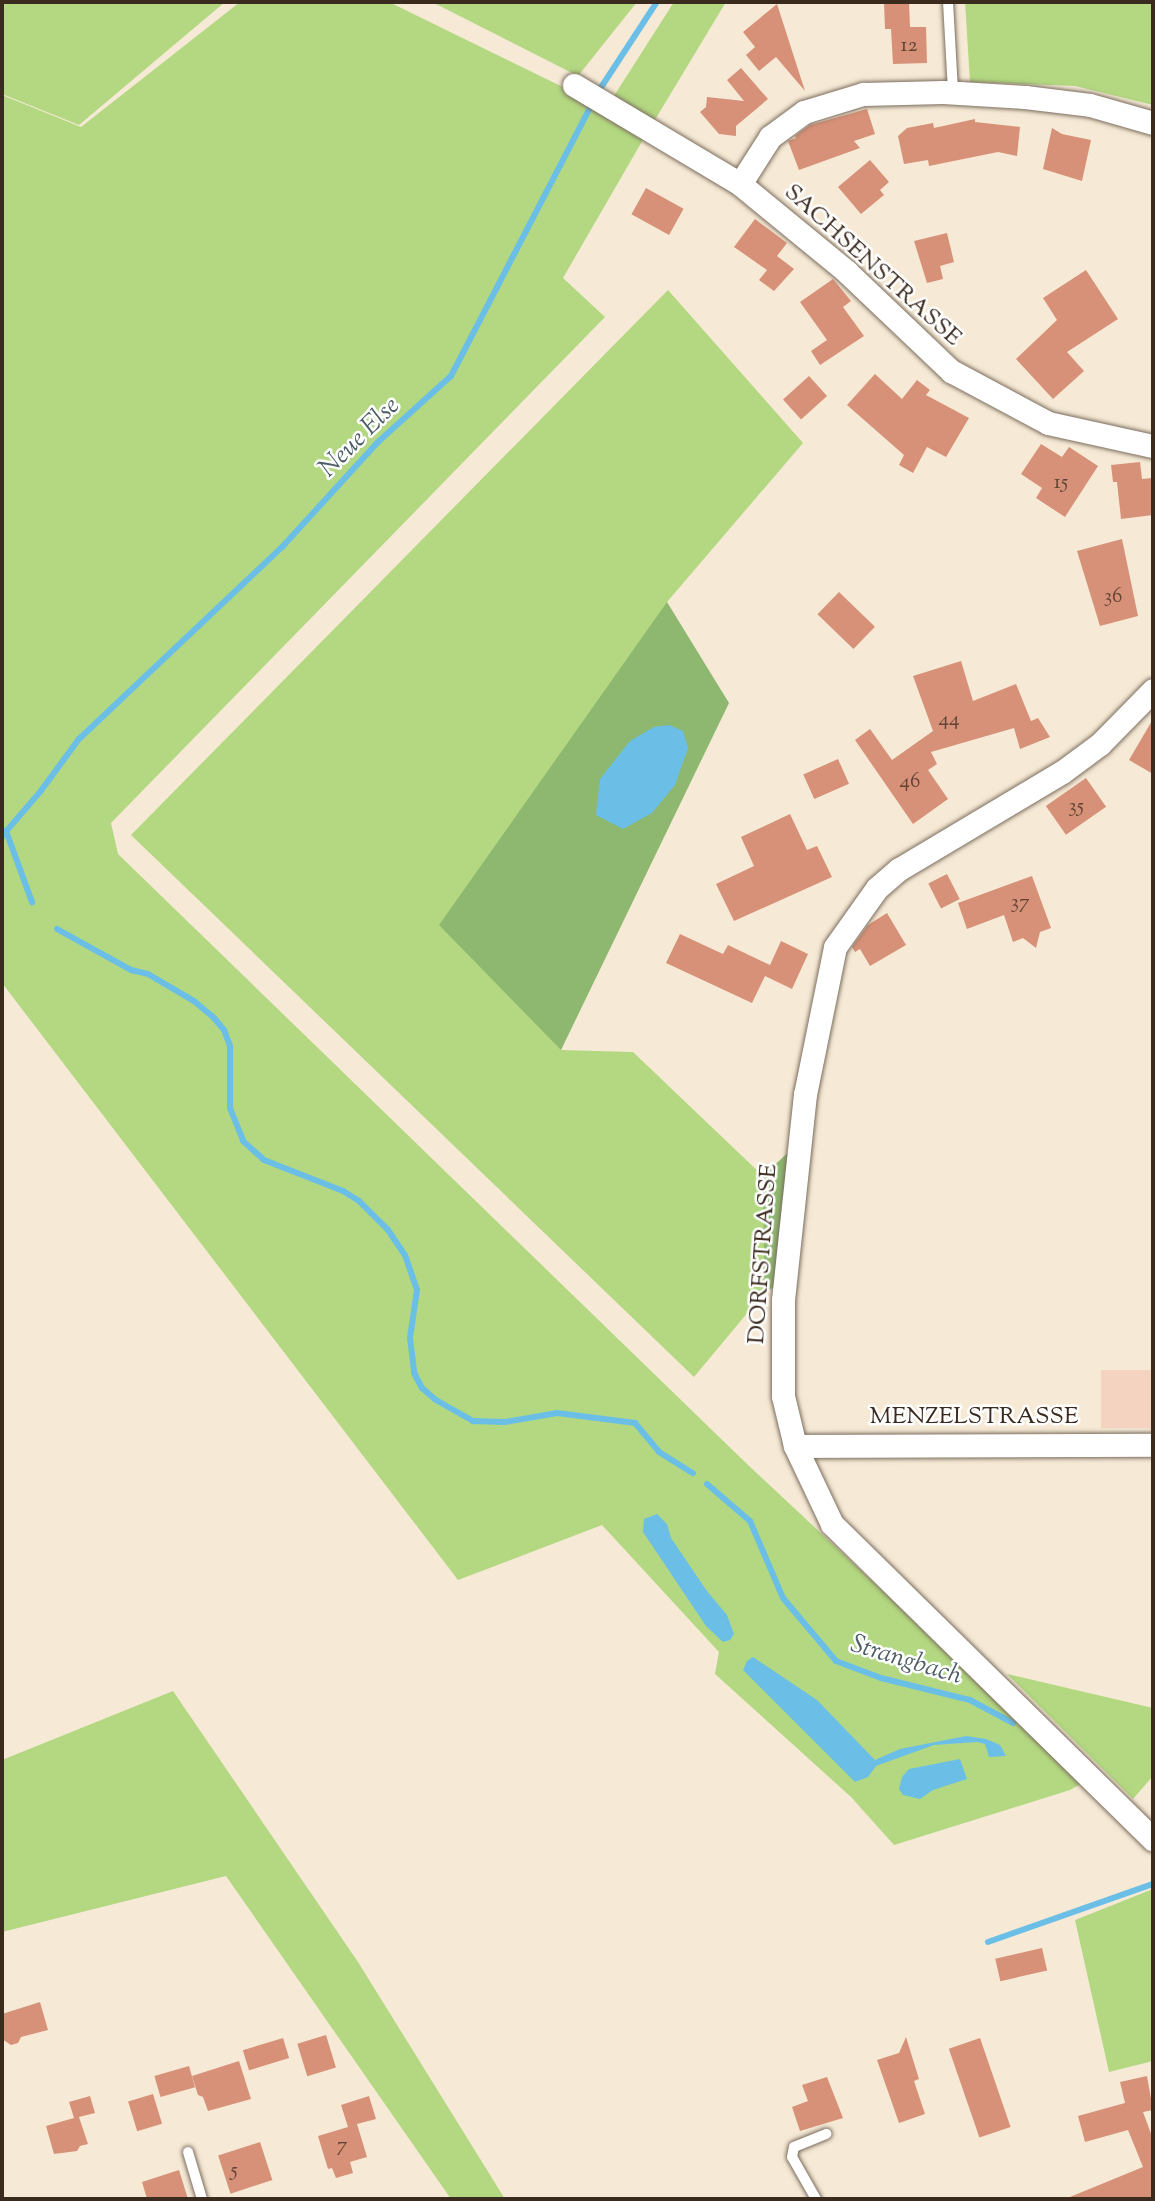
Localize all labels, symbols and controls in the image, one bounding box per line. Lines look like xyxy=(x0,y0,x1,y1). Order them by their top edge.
house number: 12 xyxy=(901,33,917,59)
street label: SACHSENSTRASSE xyxy=(777,179,967,353)
water label: Neue Else xyxy=(313,391,407,485)
house number: 15 xyxy=(1054,470,1068,496)
house number: 36 xyxy=(1104,584,1122,610)
house number: 44 xyxy=(938,707,960,733)
house number: 46 xyxy=(900,769,920,795)
house number: 35 xyxy=(1068,794,1084,820)
house number: 37 xyxy=(1010,890,1030,916)
street label: DORFSTRASSE xyxy=(743,1163,785,1345)
street label: MENZELSTRASSE xyxy=(870,1404,1078,1432)
water label: Strangbach xyxy=(847,1629,965,1693)
house number: 7 xyxy=(337,2133,347,2159)
house number: 5 xyxy=(230,2158,238,2184)

